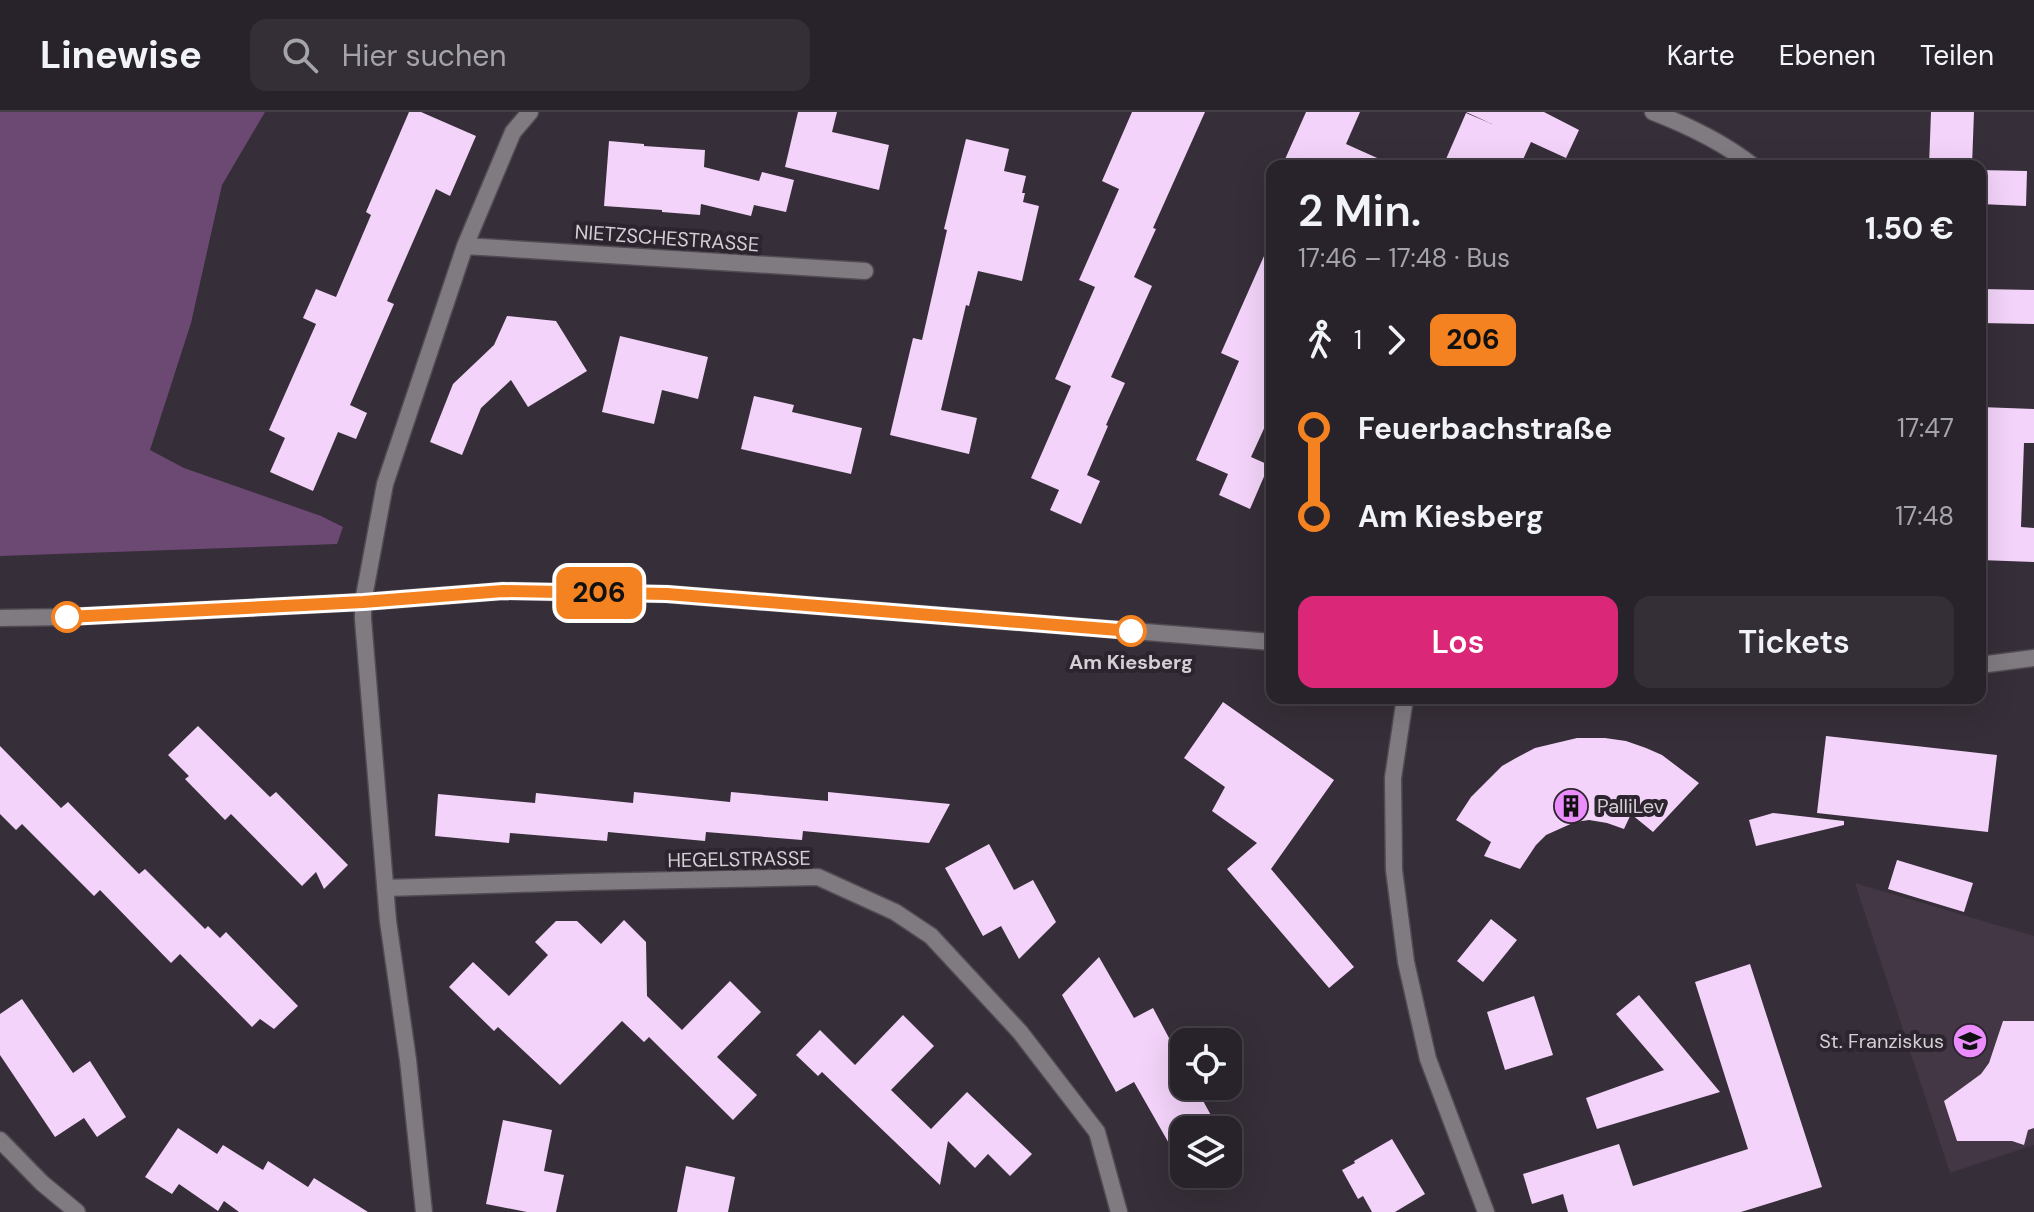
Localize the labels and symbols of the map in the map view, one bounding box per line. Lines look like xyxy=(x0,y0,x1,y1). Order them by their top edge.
street label: NIETZSCHESTRASSE xyxy=(574,219,760,257)
line badge: 206 xyxy=(553,567,645,619)
unlabelled marker xyxy=(52,602,82,632)
marker: Am Kiesberg xyxy=(1116,616,1146,646)
place label: Am Kiesberg xyxy=(1069,649,1193,675)
building icon: PalliLev xyxy=(1552,787,1590,825)
place label: PalliLev xyxy=(1597,793,1665,819)
street label: HEGELSTRASSE xyxy=(667,845,811,873)
school or university icon: St. Franziskus xyxy=(1951,1022,1989,1060)
place label: St. Franziskus xyxy=(1819,1028,1944,1054)

